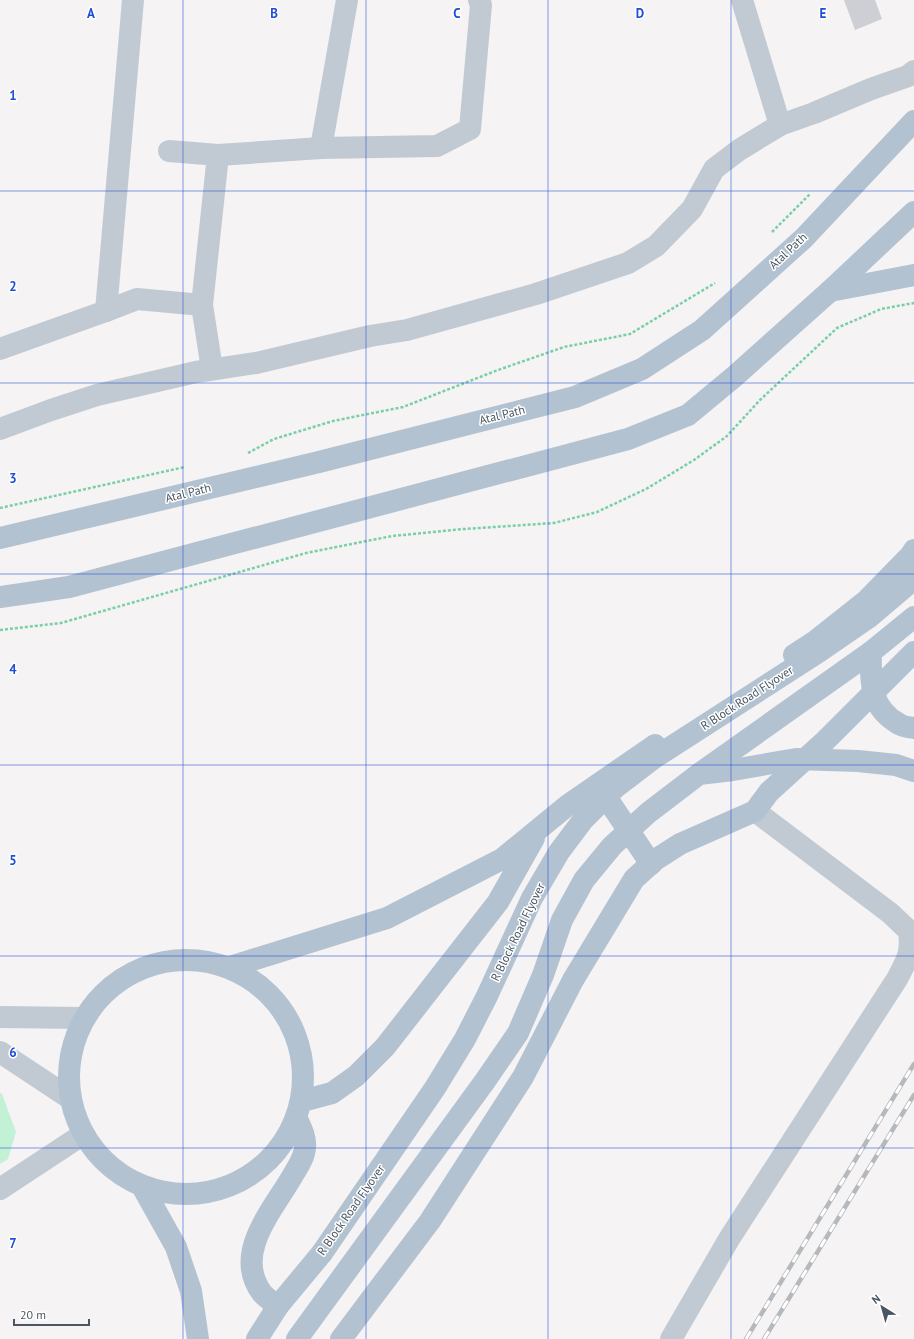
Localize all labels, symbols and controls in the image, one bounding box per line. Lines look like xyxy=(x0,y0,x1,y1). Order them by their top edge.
text: A xyxy=(87,5,95,22)
text: B xyxy=(270,5,278,22)
text: C xyxy=(453,5,461,22)
text: D xyxy=(636,5,644,22)
text: E xyxy=(820,5,827,22)
text: 1 xyxy=(9,87,17,104)
street label: Atal Path xyxy=(766,229,810,272)
text: 2 xyxy=(9,278,17,295)
street label: Atal Path xyxy=(478,402,526,427)
text: 3 xyxy=(9,470,17,487)
street label: Atal Path xyxy=(164,480,212,505)
text: 4 xyxy=(9,661,17,678)
street label: R Block Road Flyover xyxy=(698,662,796,733)
text: 5 xyxy=(9,852,17,869)
street label: R Block Road Flyover xyxy=(487,880,548,983)
text: 6 xyxy=(9,1044,17,1061)
street label: R Block Road Flyover xyxy=(314,1162,387,1258)
text: 7 xyxy=(9,1235,17,1252)
north arrow xyxy=(862,1287,902,1327)
text: N xyxy=(869,1291,883,1307)
scale bar xyxy=(14,1301,89,1327)
text: 20 m xyxy=(20,1307,46,1322)

